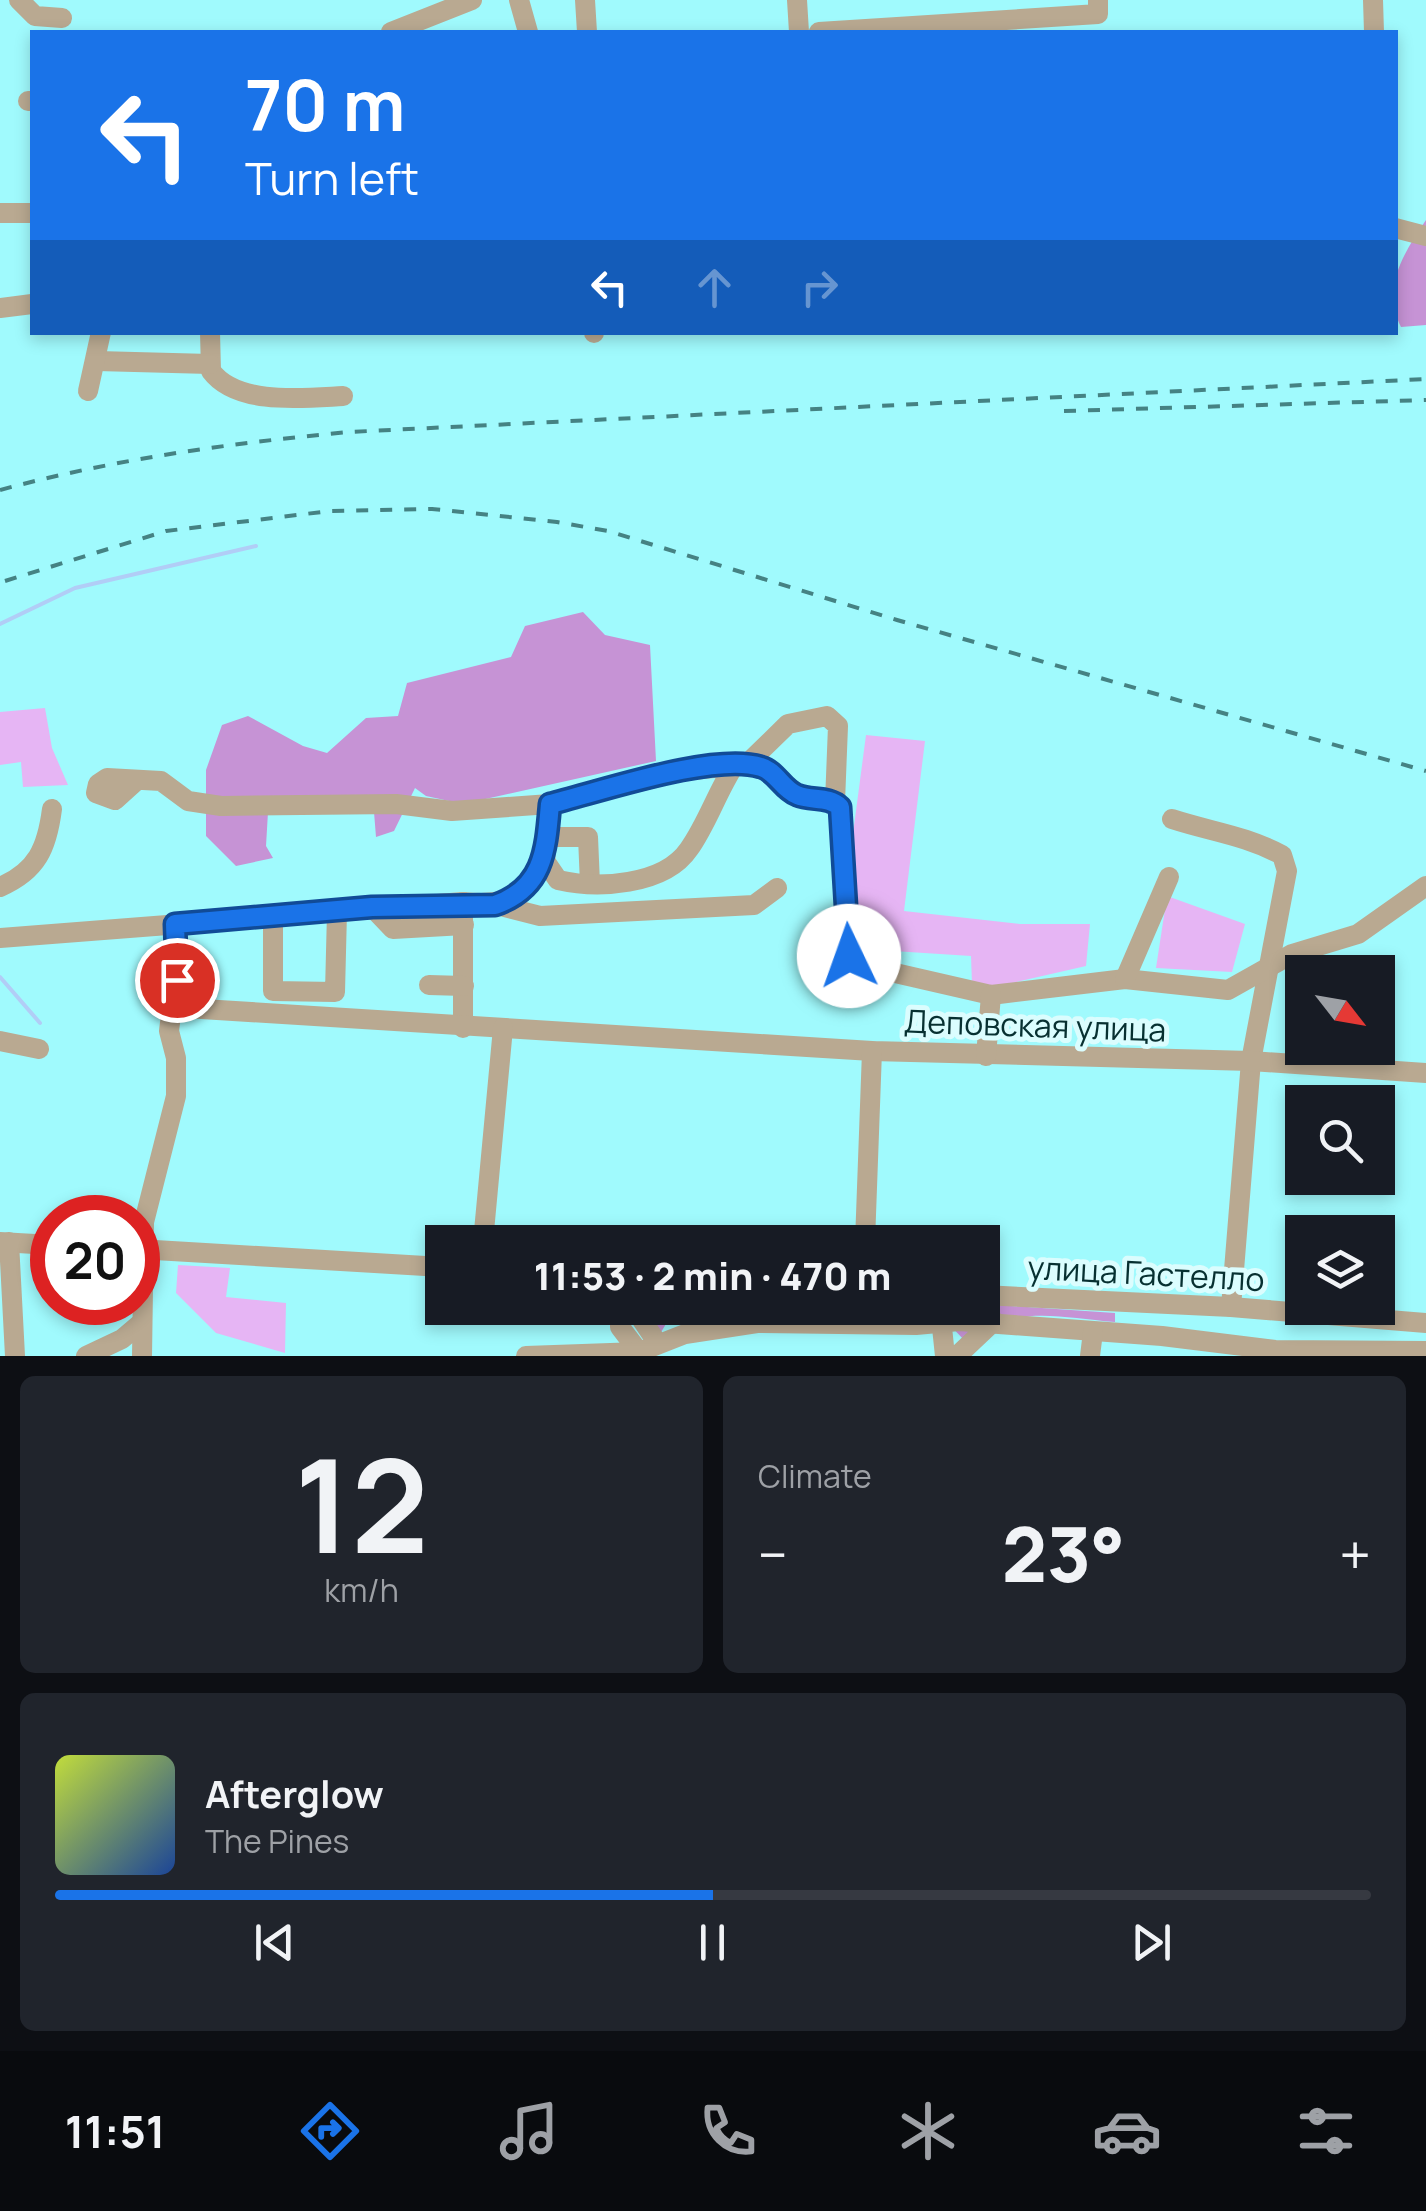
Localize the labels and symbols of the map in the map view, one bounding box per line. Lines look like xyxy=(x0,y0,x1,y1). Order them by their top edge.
position arrow xyxy=(797,904,901,1008)
pin xyxy=(135,938,220,1023)
north arrow xyxy=(1285,955,1395,1065)
street label: Деповская улица xyxy=(903,998,1167,1052)
speed limit sign: 20 xyxy=(30,1195,160,1325)
street label: улица Гастелло xyxy=(1026,1245,1266,1301)

